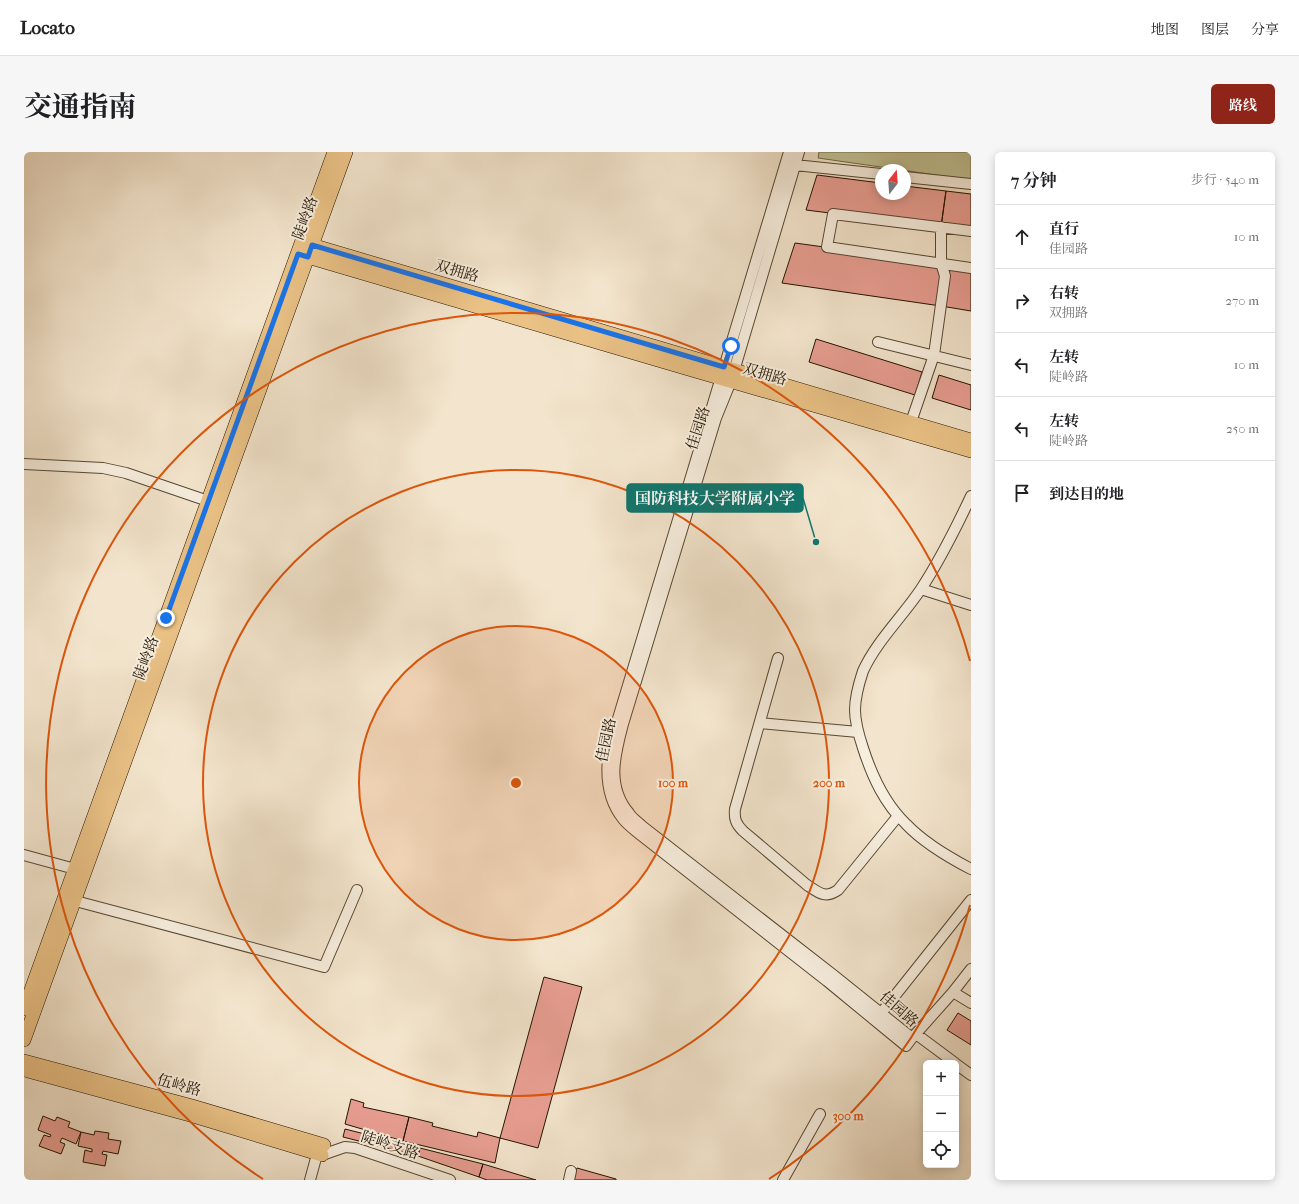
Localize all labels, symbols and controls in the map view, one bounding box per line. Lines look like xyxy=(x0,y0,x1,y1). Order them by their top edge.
text: Locato xyxy=(20,17,75,39)
text: 地图 xyxy=(1151,21,1179,38)
text: 图层 xyxy=(1201,21,1229,38)
text: 分享 xyxy=(1251,21,1279,38)
button: 路线 xyxy=(1211,84,1275,124)
text: 交通指南 xyxy=(24,90,136,123)
north arrow xyxy=(875,164,911,200)
text: 7 分钟 xyxy=(1011,170,1057,190)
text: 步行 · 540 m xyxy=(1191,172,1259,187)
street label: 陡岭路 xyxy=(289,194,321,242)
text: 直行 xyxy=(1049,220,1079,238)
icon: ahead xyxy=(1011,226,1033,248)
text: 10 m xyxy=(1234,229,1259,244)
text: 佳园路 xyxy=(1049,241,1088,256)
street label: 双拥路 xyxy=(433,256,481,286)
text: 右转 xyxy=(1049,284,1079,302)
icon: right xyxy=(1011,290,1033,312)
text: 270 m xyxy=(1225,293,1259,308)
text: 双拥路 xyxy=(1049,305,1088,320)
route start xyxy=(722,337,740,355)
text: 左转 xyxy=(1049,348,1079,366)
icon: left xyxy=(1011,354,1033,376)
text: 10 m xyxy=(1234,357,1259,372)
street label: 双拥路 xyxy=(741,359,789,389)
text: 陡岭路 xyxy=(1049,369,1088,384)
street label: 佳园路 xyxy=(682,404,714,452)
text: 左转 xyxy=(1049,412,1079,430)
icon: left xyxy=(1011,418,1033,440)
text: 250 m xyxy=(1226,421,1259,436)
text: 陡岭路 xyxy=(1049,433,1088,448)
icon: arrive xyxy=(1011,482,1033,504)
callout: 国防科技大学附属小学 xyxy=(627,484,803,512)
text: 到达目的地 xyxy=(1049,485,1124,503)
text: 国防科技大学附属小学 xyxy=(635,489,795,508)
route end xyxy=(157,609,175,627)
street label: 陡岭路 xyxy=(130,634,162,682)
street label: 佳园路 xyxy=(593,716,619,764)
centre of rings xyxy=(509,776,523,790)
text: 100 m xyxy=(658,776,689,790)
text: 200 m xyxy=(813,776,846,790)
street label: 佳园路 xyxy=(876,987,922,1031)
map controls xyxy=(923,1060,959,1168)
button: + xyxy=(923,1060,959,1096)
street label: 伍岭路 xyxy=(155,1070,203,1100)
button: − xyxy=(923,1096,959,1132)
text: 300 m xyxy=(833,1109,864,1124)
street label: 陡岭支路 xyxy=(359,1127,421,1163)
button: locate xyxy=(923,1132,959,1168)

